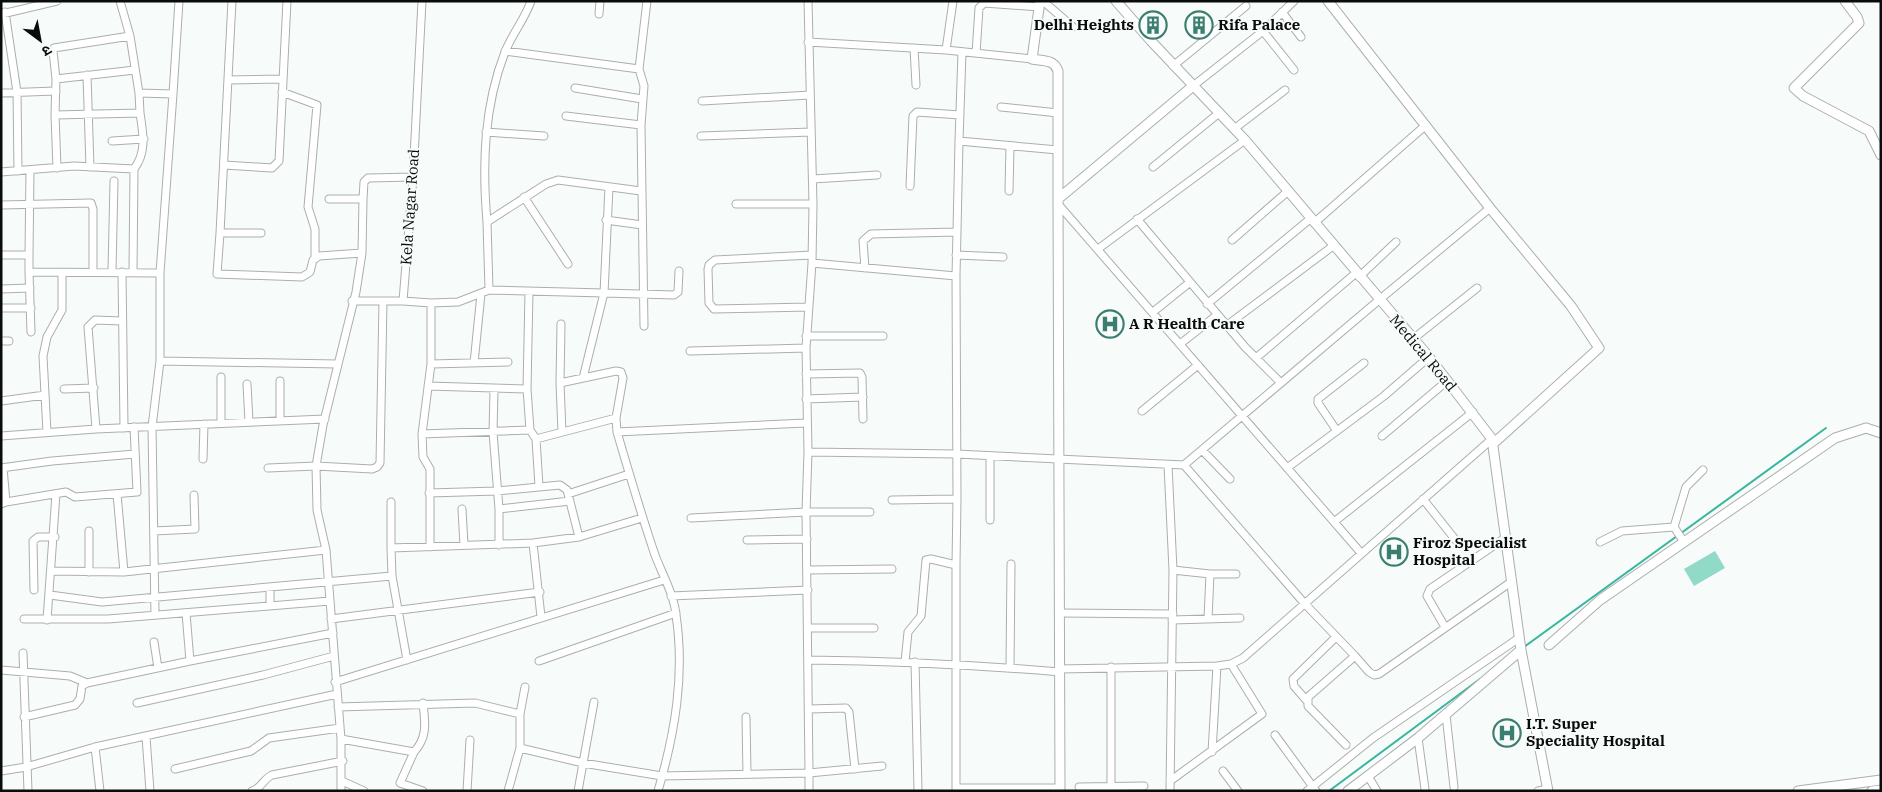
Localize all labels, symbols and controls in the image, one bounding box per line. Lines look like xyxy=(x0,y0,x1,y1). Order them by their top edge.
building icon: Delhi Heights xyxy=(1138,10,1168,40)
building icon: Rifa Palace xyxy=(1184,10,1214,40)
north arrow xyxy=(15,15,65,65)
place label: Delhi Heights xyxy=(1034,15,1134,34)
place label: Rifa Palace xyxy=(1218,15,1300,34)
text: उ xyxy=(38,41,55,61)
street label: Kela Nagar Road xyxy=(396,148,423,266)
hospital icon: A R Health Care xyxy=(1095,309,1125,339)
street label: Medical Road xyxy=(1386,310,1461,395)
place label: A R Health Care xyxy=(1129,314,1245,333)
place label: Firoz Specialist Hospital xyxy=(1413,533,1527,569)
hospital icon: Firoz Specialist Hospital xyxy=(1379,537,1409,567)
place label: I.T. Super Speciality Hospital xyxy=(1526,714,1665,750)
hospital icon: I.T. Super Speciality Hospital xyxy=(1492,718,1522,748)

